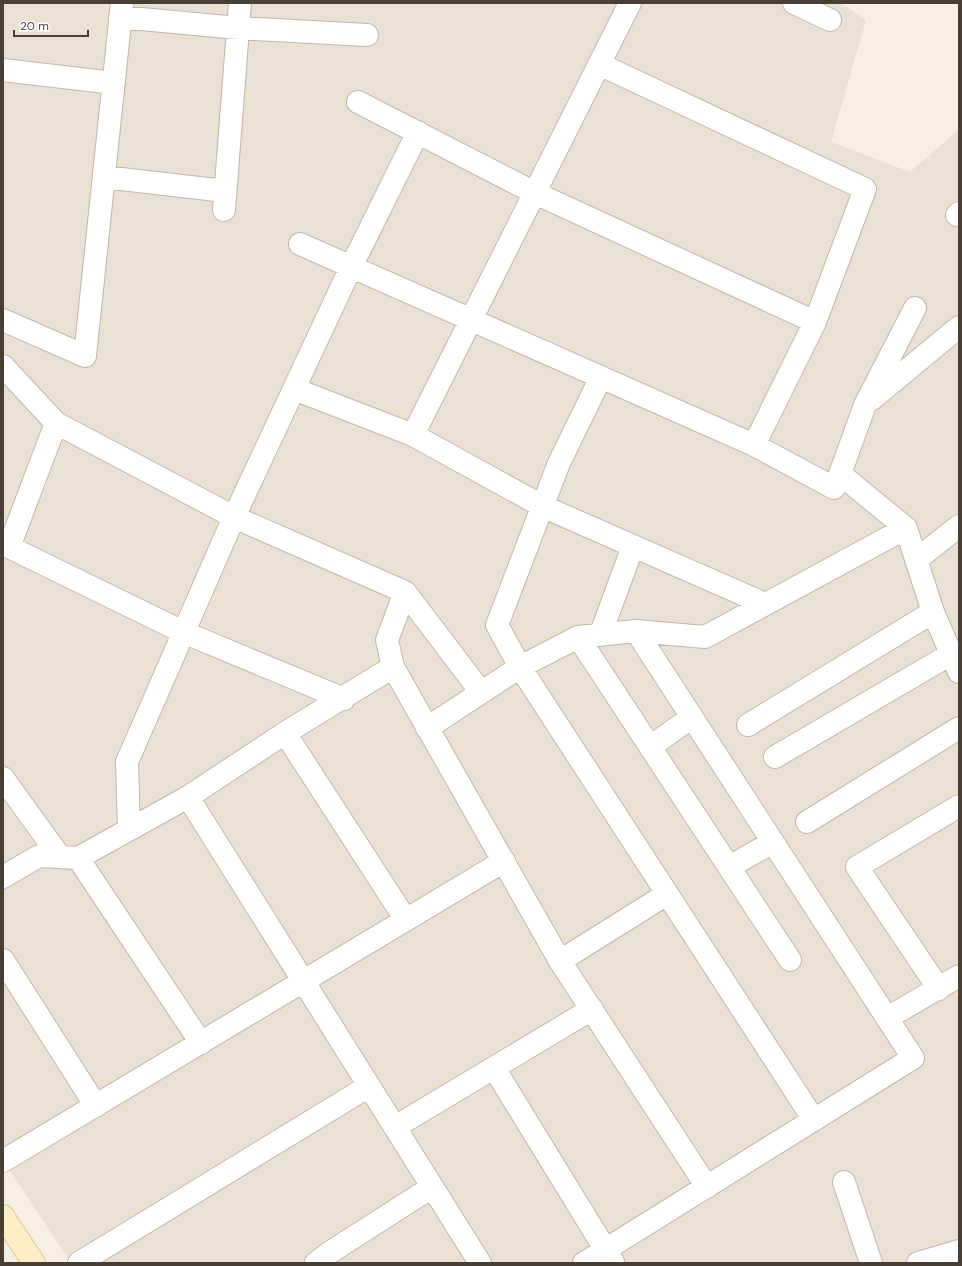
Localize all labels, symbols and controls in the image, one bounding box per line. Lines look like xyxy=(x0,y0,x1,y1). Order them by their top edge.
scale bar xyxy=(14,12,88,38)
text: 20 m xyxy=(20,18,49,34)

